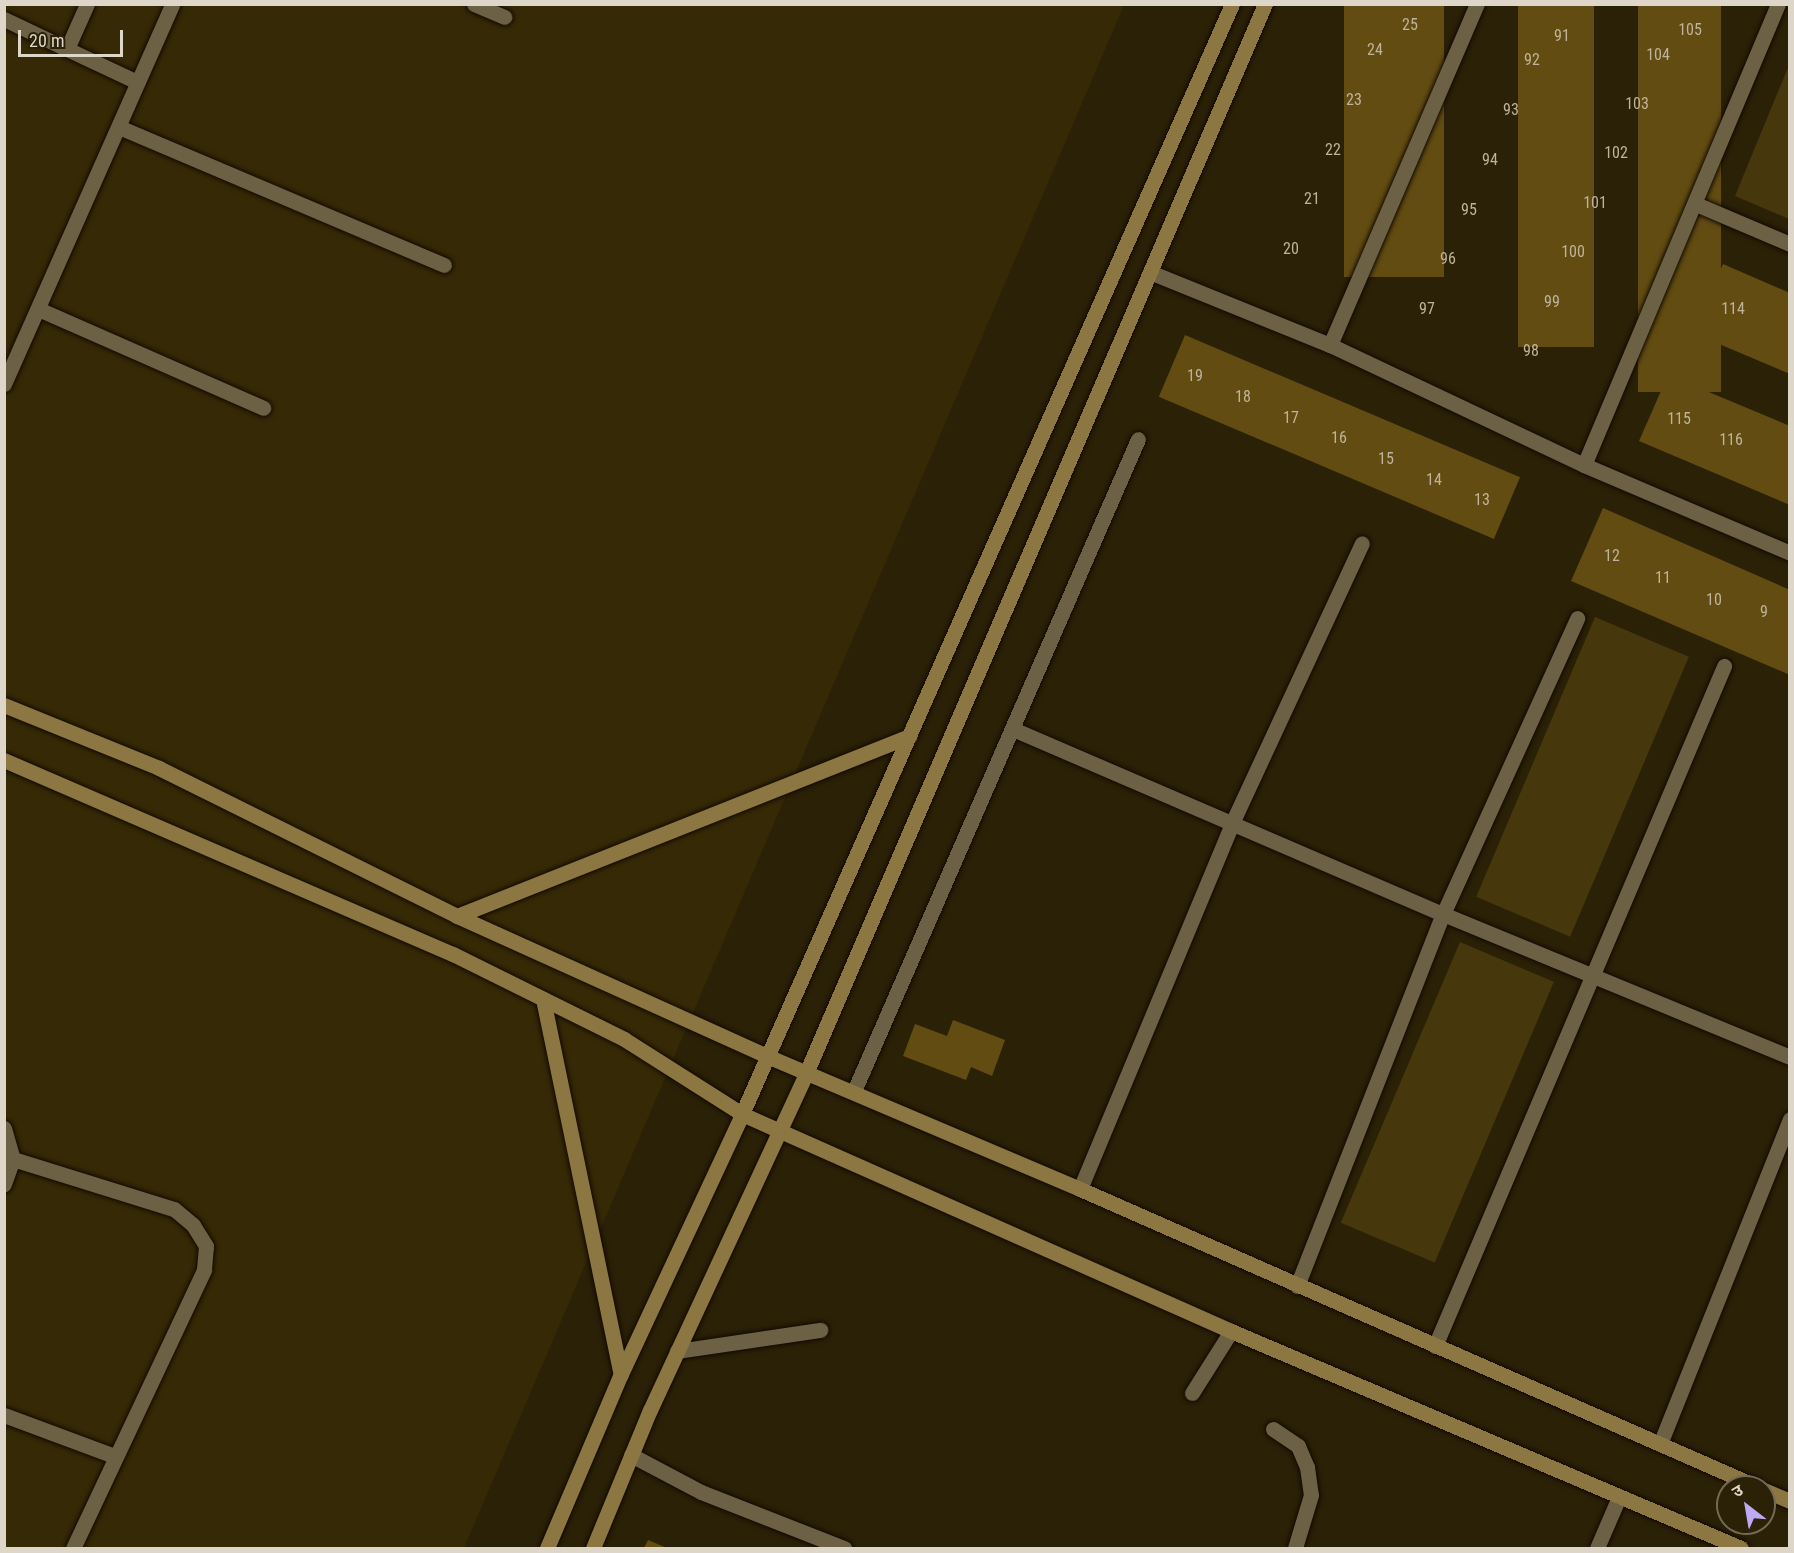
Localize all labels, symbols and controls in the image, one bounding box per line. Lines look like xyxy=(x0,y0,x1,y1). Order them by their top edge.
house number: 25 xyxy=(1402,15,1418,35)
scale bar xyxy=(21,18,126,56)
house number: 105 xyxy=(1678,20,1702,40)
house number: 91 xyxy=(1554,26,1570,46)
text: 20 m xyxy=(29,30,64,51)
house number: 24 xyxy=(1367,40,1383,60)
house number: 104 xyxy=(1646,45,1670,65)
house number: 92 xyxy=(1524,50,1540,70)
house number: 23 xyxy=(1346,90,1362,110)
house number: 103 xyxy=(1625,94,1649,114)
house number: 93 xyxy=(1503,100,1519,120)
house number: 22 xyxy=(1325,140,1341,160)
house number: 102 xyxy=(1604,143,1628,163)
house number: 94 xyxy=(1482,150,1498,170)
house number: 21 xyxy=(1304,189,1320,209)
house number: 101 xyxy=(1583,193,1607,213)
house number: 95 xyxy=(1461,200,1477,220)
house number: 20 xyxy=(1283,239,1299,259)
house number: 100 xyxy=(1561,242,1585,262)
house number: 96 xyxy=(1440,249,1456,269)
house number: 99 xyxy=(1544,292,1560,312)
house number: 97 xyxy=(1419,299,1435,319)
house number: 114 xyxy=(1721,299,1745,319)
house number: 98 xyxy=(1523,341,1539,361)
house number: 19 xyxy=(1187,366,1203,386)
house number: 18 xyxy=(1235,387,1251,407)
house number: 17 xyxy=(1283,408,1299,428)
house number: 115 xyxy=(1667,409,1691,429)
house number: 16 xyxy=(1331,428,1347,448)
house number: 116 xyxy=(1719,430,1743,450)
house number: 15 xyxy=(1378,449,1394,469)
house number: 14 xyxy=(1426,470,1442,490)
house number: 13 xyxy=(1474,490,1490,510)
house number: 12 xyxy=(1604,546,1620,566)
house number: 11 xyxy=(1655,568,1671,588)
house number: 10 xyxy=(1706,590,1722,610)
house number: 9 xyxy=(1760,602,1768,622)
north arrow xyxy=(1716,1475,1776,1535)
text: उ xyxy=(1729,1480,1746,1501)

